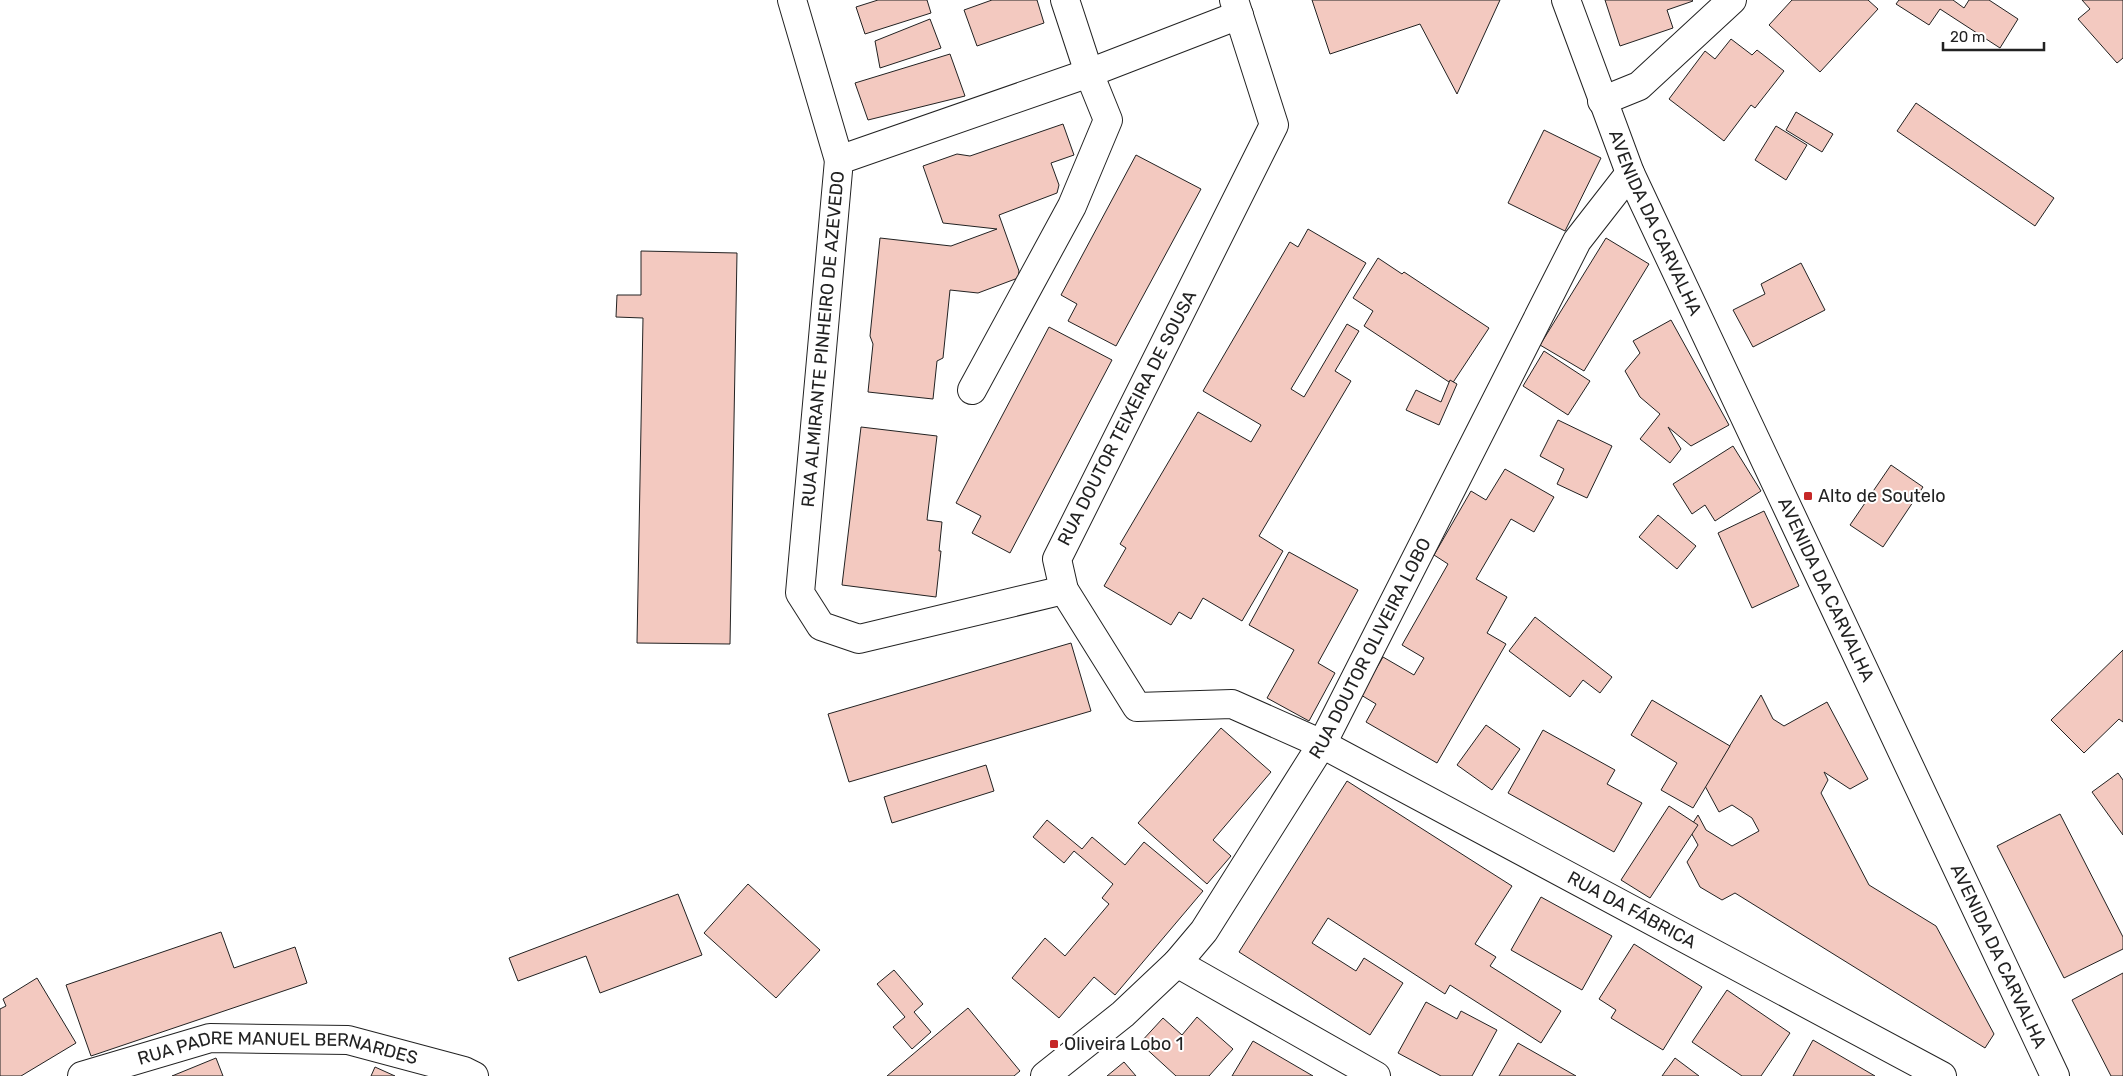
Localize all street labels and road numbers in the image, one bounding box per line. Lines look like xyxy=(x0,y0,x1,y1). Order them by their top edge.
street label: AVENIDA DA CARVALHA xyxy=(1604,127,1706,319)
street label: RUA ALMIRANTE PINHEIRO DE AZEVEDO xyxy=(797,170,849,508)
street label: RUA DOUTOR TEIXEIRA DE SOUSA xyxy=(1053,287,1201,549)
street label: AVENIDA DA CARVALHA xyxy=(1773,494,1879,685)
street label: RUA DOUTOR OLIVEIRA LOBO xyxy=(1304,534,1436,763)
street label: AVENIDA DA CARVALHA xyxy=(1946,860,2051,1052)
street label: RUA DA FÁBRICA xyxy=(1564,866,1700,953)
street label: RUA PADRE MANUEL BERNARDES xyxy=(135,1027,420,1070)

